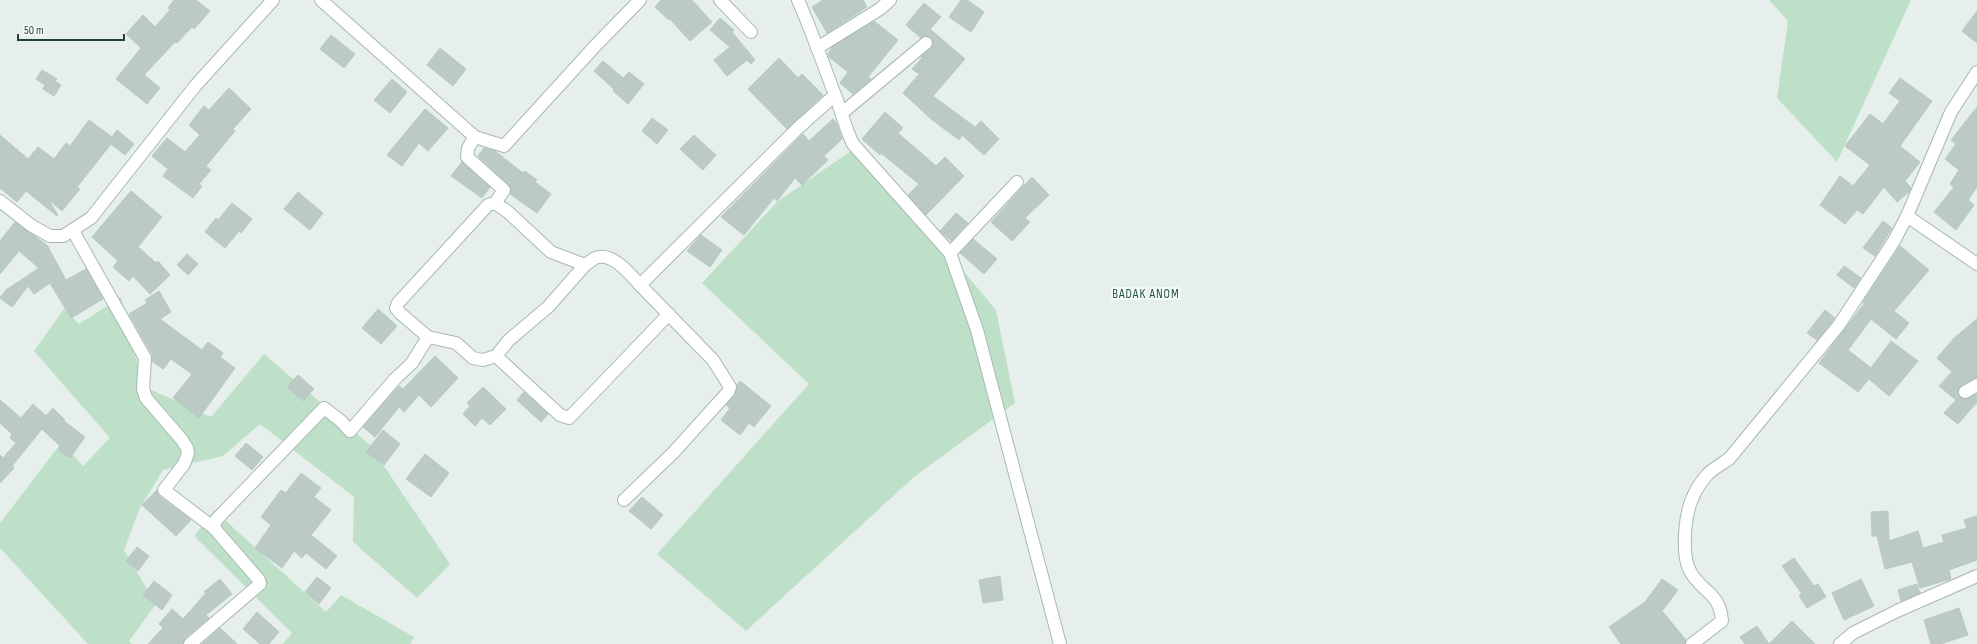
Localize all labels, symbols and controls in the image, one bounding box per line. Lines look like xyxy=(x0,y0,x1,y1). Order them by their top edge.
scale bar xyxy=(18,16,124,42)
text: 50 m xyxy=(24,23,44,38)
district label: BADAK ANOM xyxy=(1112,286,1180,302)

